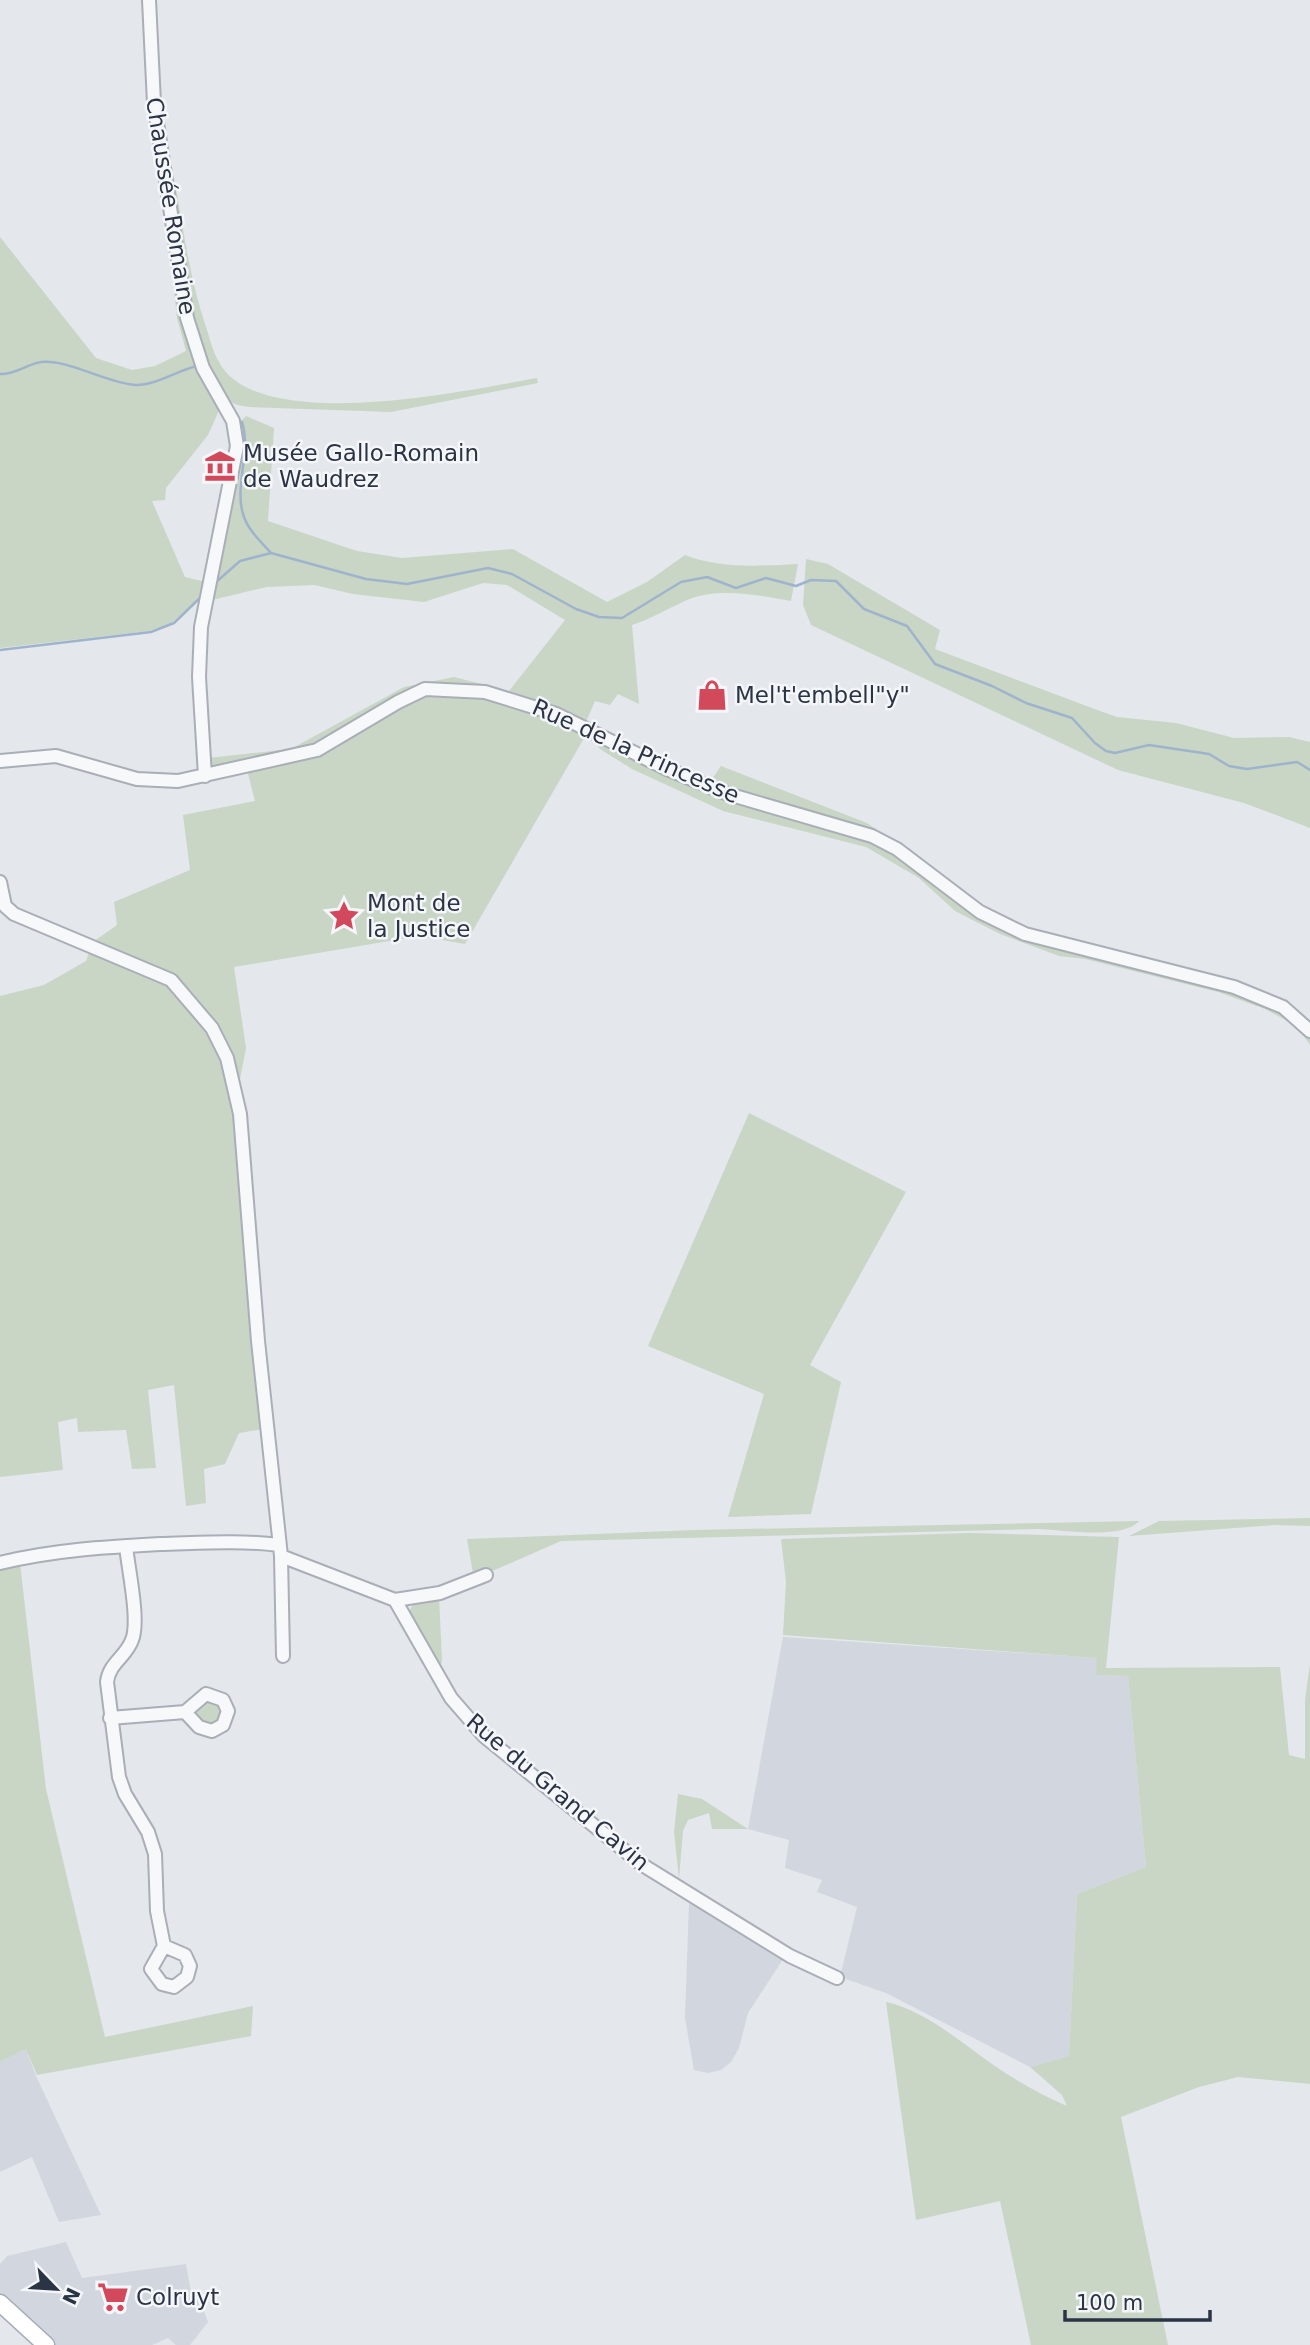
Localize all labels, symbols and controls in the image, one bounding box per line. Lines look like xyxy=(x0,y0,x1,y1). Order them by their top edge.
street label: Chaussée Romaine xyxy=(141,96,201,316)
place label: Musée Gallo-Romain de Waudrez xyxy=(243,440,479,492)
museum icon: Musée Gallo-Romain de Waudrez xyxy=(203,449,237,483)
shop icon: Mel't'embell"y" xyxy=(695,678,729,712)
place label: Mel't'embell"y" xyxy=(735,682,910,708)
street label: Rue de la Princesse xyxy=(529,694,743,808)
place label: Mont de la Justice xyxy=(367,890,470,942)
place icon: Mont de la Justice xyxy=(327,899,361,933)
street label: Rue du Grand Cavin xyxy=(462,1708,654,1876)
north arrow xyxy=(21,2254,91,2324)
scale bar xyxy=(1065,2278,1210,2322)
supermarket icon: Colruyt xyxy=(96,2280,130,2314)
text: N xyxy=(58,2284,85,2308)
place label: Colruyt xyxy=(136,2284,219,2310)
text: 100 m xyxy=(1076,2291,1143,2315)

